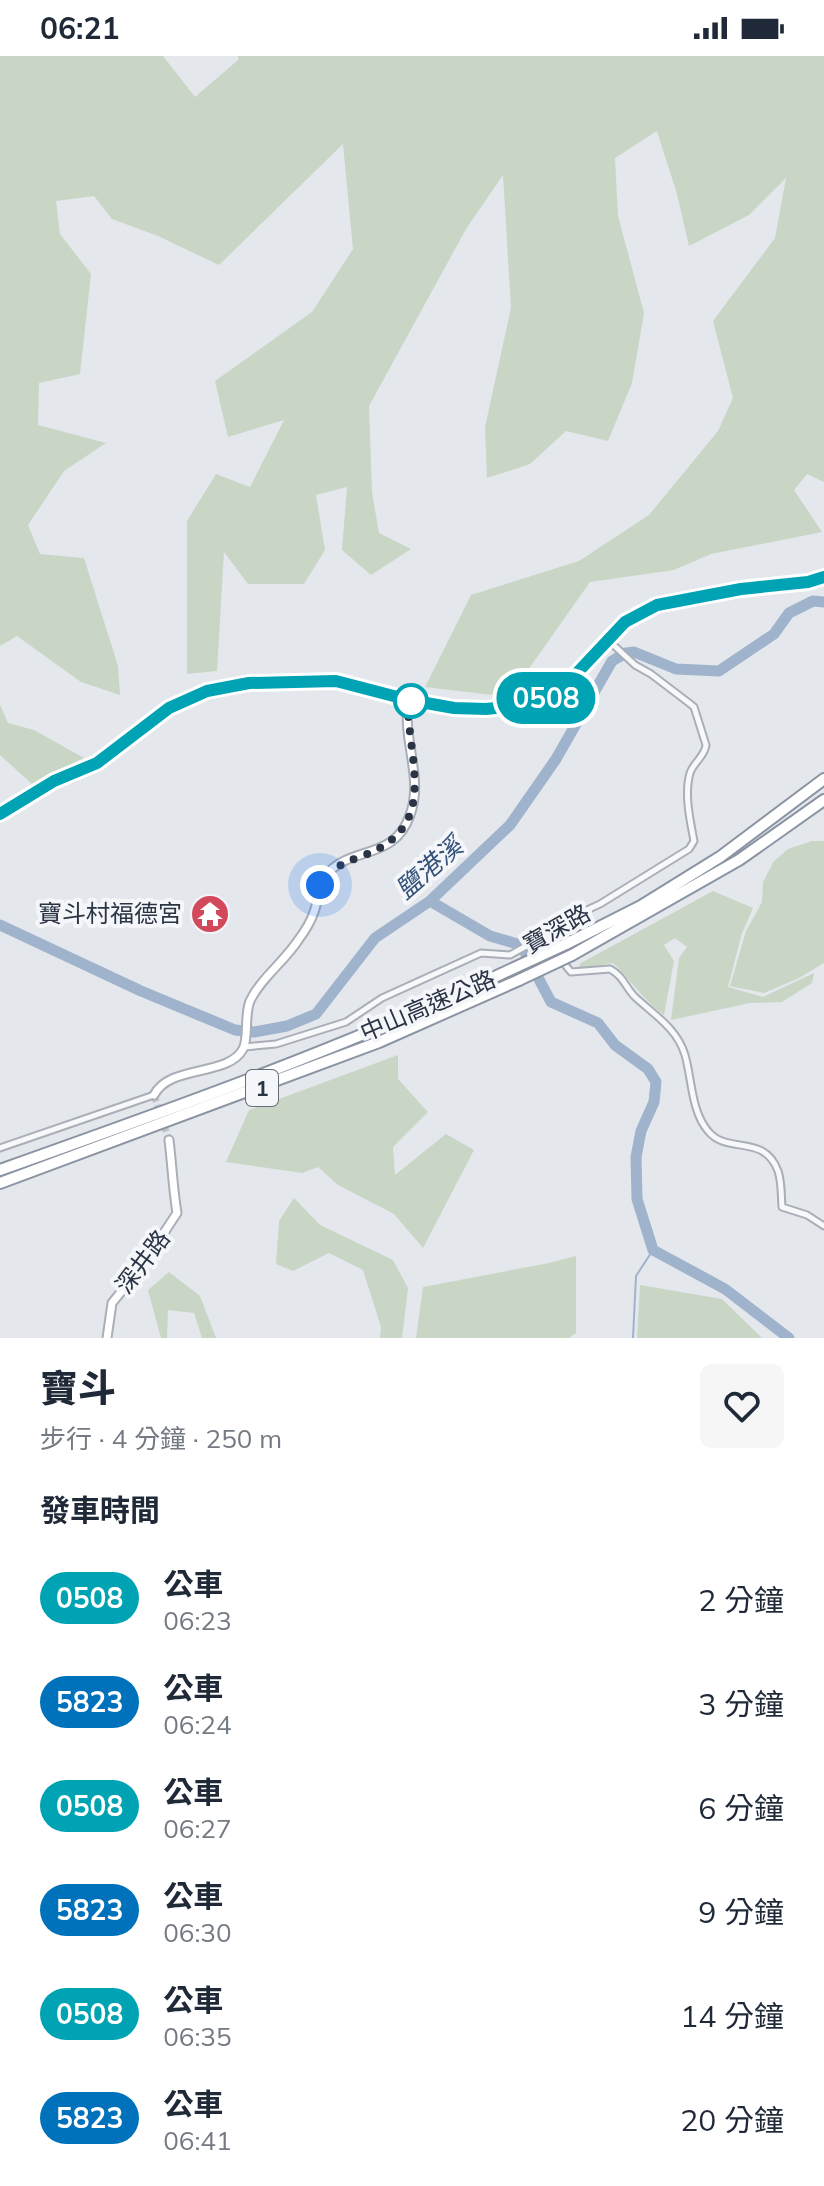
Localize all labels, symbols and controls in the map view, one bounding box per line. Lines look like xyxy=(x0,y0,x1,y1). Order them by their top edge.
text: 06:21 xyxy=(40,9,119,47)
line badge: 0508 xyxy=(490,672,602,724)
text: 0508 xyxy=(512,680,580,715)
unlabelled marker xyxy=(394,684,428,718)
water label: 鹽港溪 xyxy=(388,827,472,906)
your location xyxy=(300,865,340,905)
temple icon: 寶斗村福德宮 xyxy=(189,893,231,935)
street label: 寶深路 xyxy=(518,897,595,959)
place label: 寶斗村福德宮 xyxy=(38,898,182,928)
street label: 中山高速公路 xyxy=(355,963,500,1047)
road number: 1 xyxy=(246,1070,278,1106)
street label: 深井路 xyxy=(109,1224,176,1299)
text: 寶斗 xyxy=(40,1364,116,1412)
button: heart xyxy=(700,1364,784,1448)
text: 步行 · 4 分鐘 · 250 m xyxy=(40,1422,282,1455)
text: 發車時間 xyxy=(40,1491,160,1529)
text: 公車 xyxy=(163,1565,223,1603)
text: 0508 xyxy=(56,1580,123,1615)
text: 2 分鐘 xyxy=(698,1581,784,1619)
text: 06:23 xyxy=(163,1604,232,1637)
text: 公車 xyxy=(163,1669,223,1707)
text: 5823 xyxy=(56,1684,123,1719)
text: 3 分鐘 xyxy=(698,1685,784,1723)
text: 06:24 xyxy=(163,1708,232,1741)
text: 公車 xyxy=(163,1773,223,1811)
text: 0508 xyxy=(56,1788,123,1823)
text: 6 分鐘 xyxy=(698,1789,784,1827)
text: 06:27 xyxy=(163,1812,232,1845)
text: 公車 xyxy=(163,1877,223,1915)
text: 5823 xyxy=(56,1892,123,1927)
text: 9 分鐘 xyxy=(698,1893,784,1931)
text: 06:30 xyxy=(163,1916,232,1949)
text: 公車 xyxy=(163,1981,223,2019)
text: 0508 xyxy=(56,1996,123,2031)
text: 14 分鐘 xyxy=(680,1997,784,2035)
text: 06:35 xyxy=(163,2020,232,2053)
text: 公車 xyxy=(163,2085,223,2123)
text: 5823 xyxy=(56,2100,123,2135)
text: 20 分鐘 xyxy=(680,2101,784,2139)
text: 06:41 xyxy=(163,2124,232,2157)

